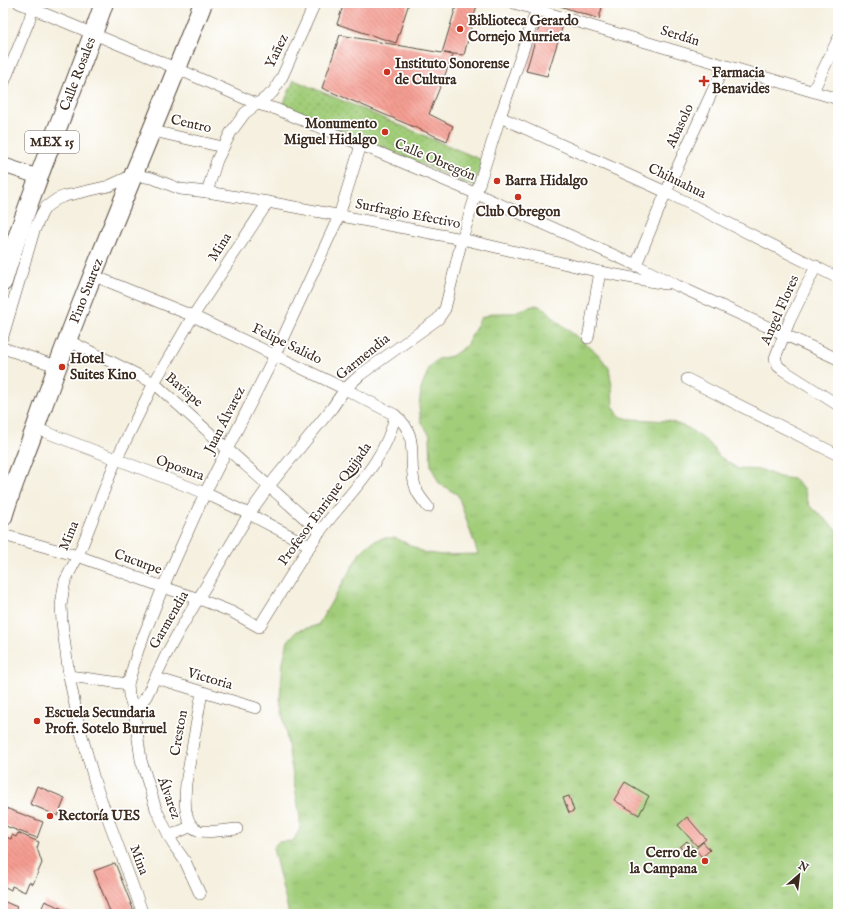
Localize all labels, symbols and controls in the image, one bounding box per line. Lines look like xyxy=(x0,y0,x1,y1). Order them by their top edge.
place label: Biblioteca Gerardo Cornejo Murrieta xyxy=(468,12,579,46)
street label: Serdán xyxy=(658,22,702,51)
marker: Biblioteca Gerardo Cornejo Murrieta xyxy=(455,24,465,34)
street label: Yañez xyxy=(261,31,293,71)
street label: Calle Rosales xyxy=(56,35,100,114)
place label: Instituto Sonorense de Cultura xyxy=(395,55,510,89)
place label: Farmacia Benavides xyxy=(712,64,770,98)
marker: Instituto Sonorense de Cultura xyxy=(382,67,392,77)
marker: Farmacia Benavides xyxy=(699,76,709,86)
street label: Abasolo xyxy=(662,101,698,152)
street label: Centro xyxy=(169,111,214,138)
place label: Monumento Miguel Hidalgo xyxy=(284,115,377,149)
marker: Monumento Miguel Hidalgo xyxy=(380,127,390,137)
road number: MEX 15 xyxy=(25,131,79,153)
street label: Calle Obregón xyxy=(392,135,479,185)
street label: Chihuahua xyxy=(645,159,710,203)
place label: Barra Hidalgo xyxy=(505,172,588,190)
marker: Barra Hidalgo xyxy=(492,176,502,186)
marker: Club Obregon xyxy=(513,192,523,202)
street label: Surfragio Efectivo xyxy=(354,195,463,233)
place label: Club Obregon xyxy=(476,203,561,221)
street label: Mina xyxy=(204,229,236,265)
street label: Pino Suarez xyxy=(66,255,108,326)
street label: Angel Flores xyxy=(756,272,803,349)
street label: Felipe Salido xyxy=(249,319,325,369)
street label: Garmendia xyxy=(332,329,394,384)
place label: Hotel Suites Kino xyxy=(70,350,137,384)
marker: Hotel Suites Kino xyxy=(57,362,67,372)
street label: Bavispe xyxy=(161,369,207,412)
street label: Juan Álvarez xyxy=(199,383,250,458)
street label: Profesor Enrique Quijada xyxy=(274,438,376,569)
street label: Oposura xyxy=(153,451,208,485)
street label: Mina xyxy=(55,518,84,554)
street label: Cucurpe xyxy=(112,545,165,579)
street label: Garmendia xyxy=(145,587,193,652)
street label: Victoria xyxy=(184,664,236,694)
place label: Escuela Secundaria Profr. Sotelo Burruel xyxy=(45,704,168,738)
street label: Creston xyxy=(166,708,192,757)
marker: Escuela Secundaria Profr. Sotelo Burruel xyxy=(32,716,42,726)
street label: Álvarez xyxy=(153,773,186,822)
place label: Rectoría UES xyxy=(58,807,140,825)
marker: Rectoría UES xyxy=(45,811,55,821)
street label: Mina xyxy=(125,843,153,878)
place label: Cerro de la Campana xyxy=(629,844,698,878)
north arrow xyxy=(779,855,819,895)
marker: Cerro de la Campana xyxy=(700,856,710,866)
text: N xyxy=(795,858,811,876)

